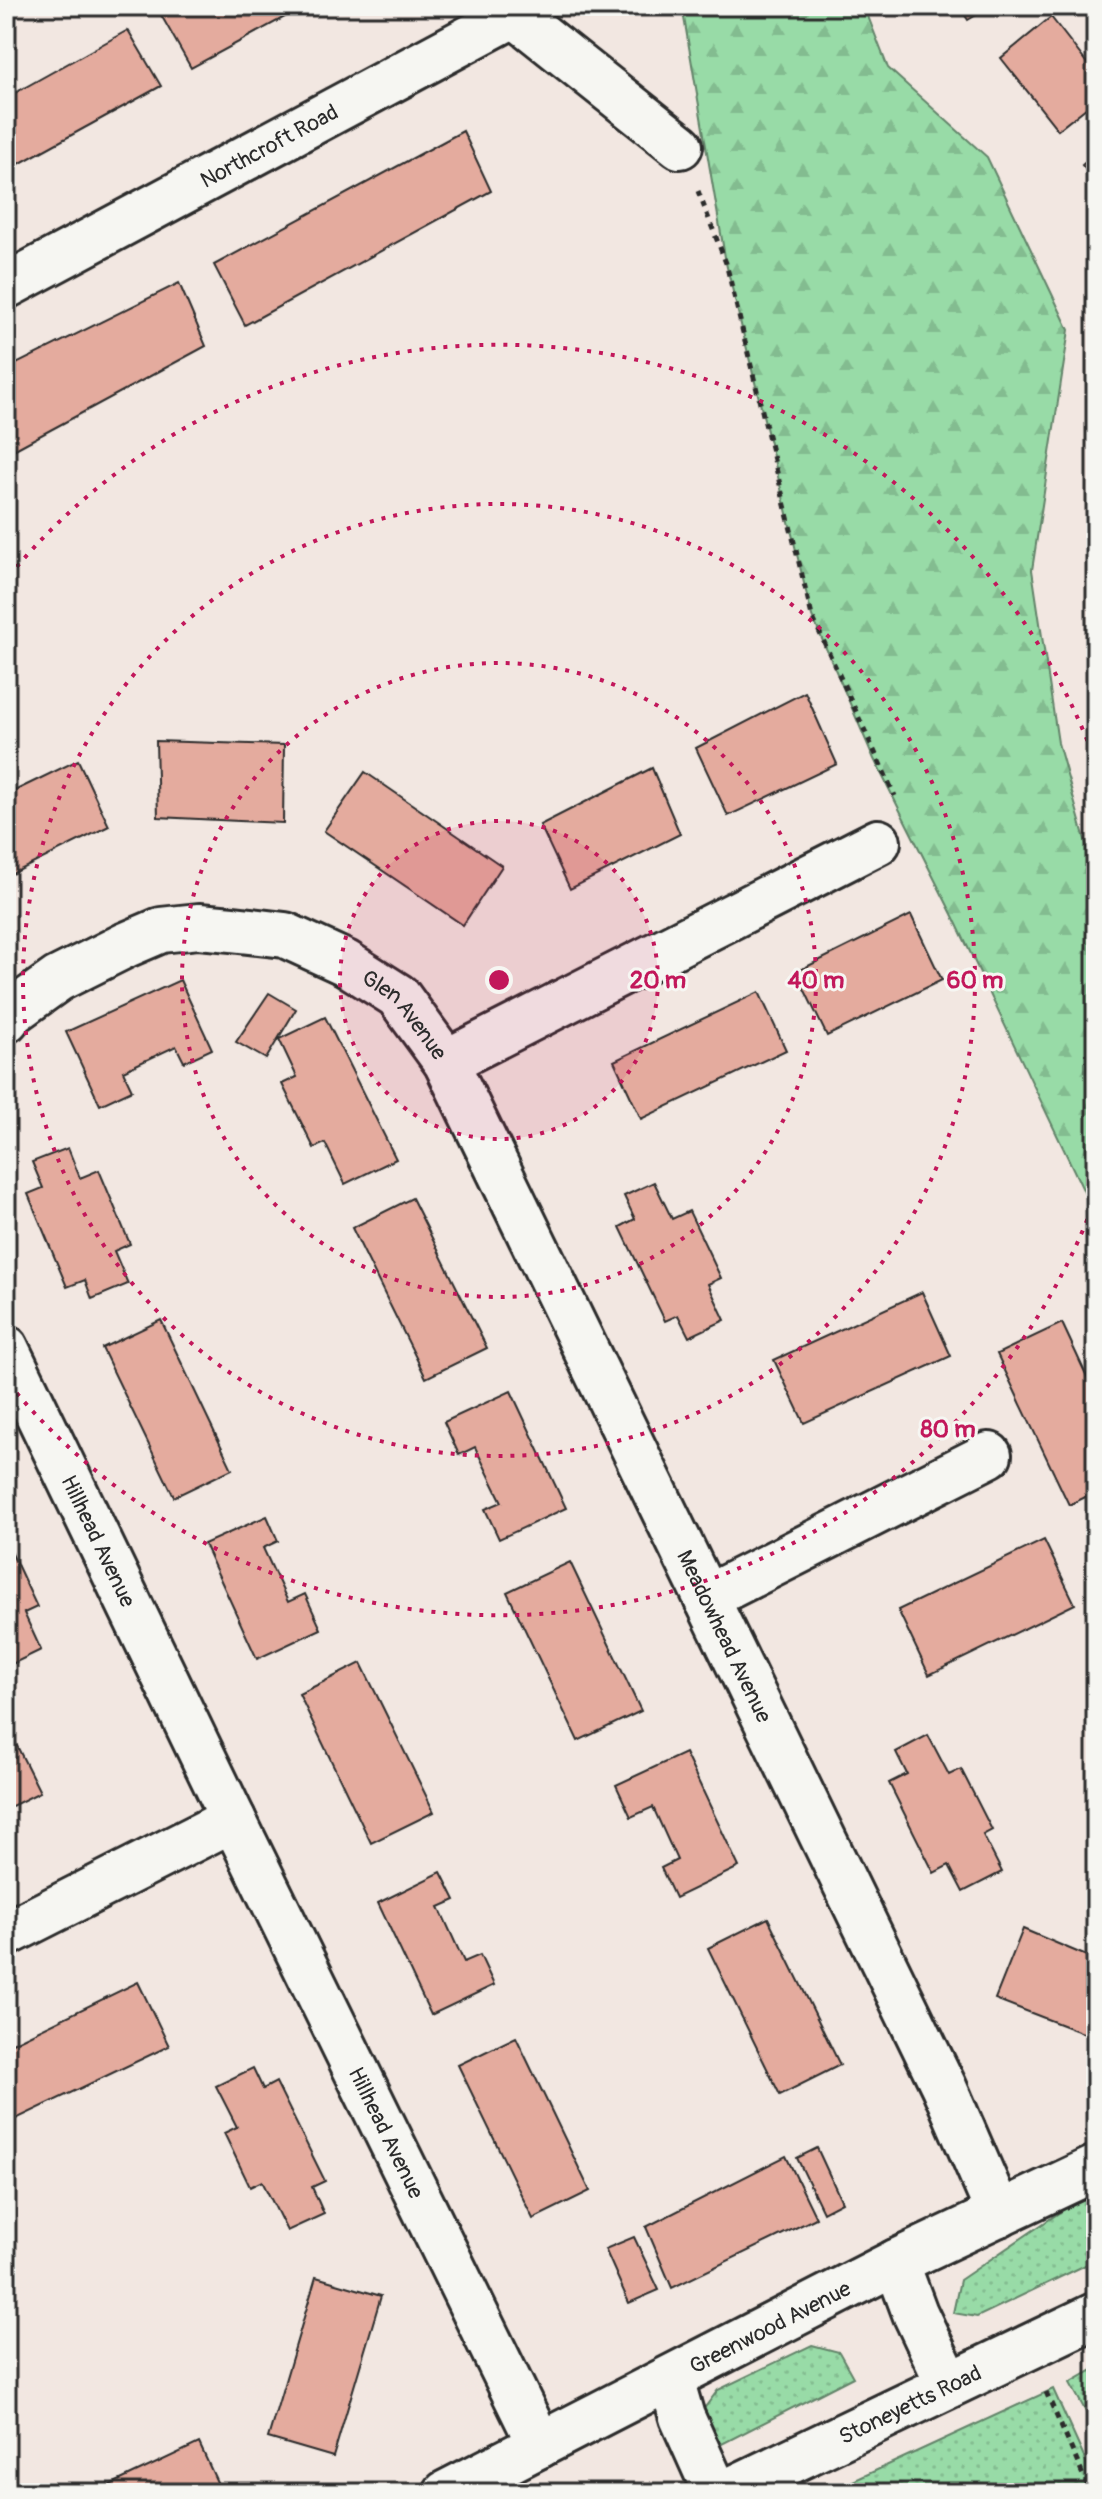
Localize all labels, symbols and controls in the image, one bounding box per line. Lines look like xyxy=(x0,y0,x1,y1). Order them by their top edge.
street label: Northcroft Road xyxy=(196,98,343,195)
street label: Glen Avenue xyxy=(357,964,453,1066)
centre of rings xyxy=(485,966,513,994)
text: 20 m xyxy=(630,966,686,995)
text: 40 m xyxy=(788,966,844,995)
text: 60 m xyxy=(947,966,1003,995)
text: 80 m xyxy=(920,1415,976,1444)
street label: Hillhead Avenue xyxy=(54,1471,142,1612)
street label: Meadowhead Avenue xyxy=(670,1546,778,1728)
street label: Hillhead Avenue xyxy=(342,2063,430,2203)
street label: Greenwood Avenue xyxy=(685,2275,856,2381)
street label: Stoneyetts Road xyxy=(834,2359,986,2451)

